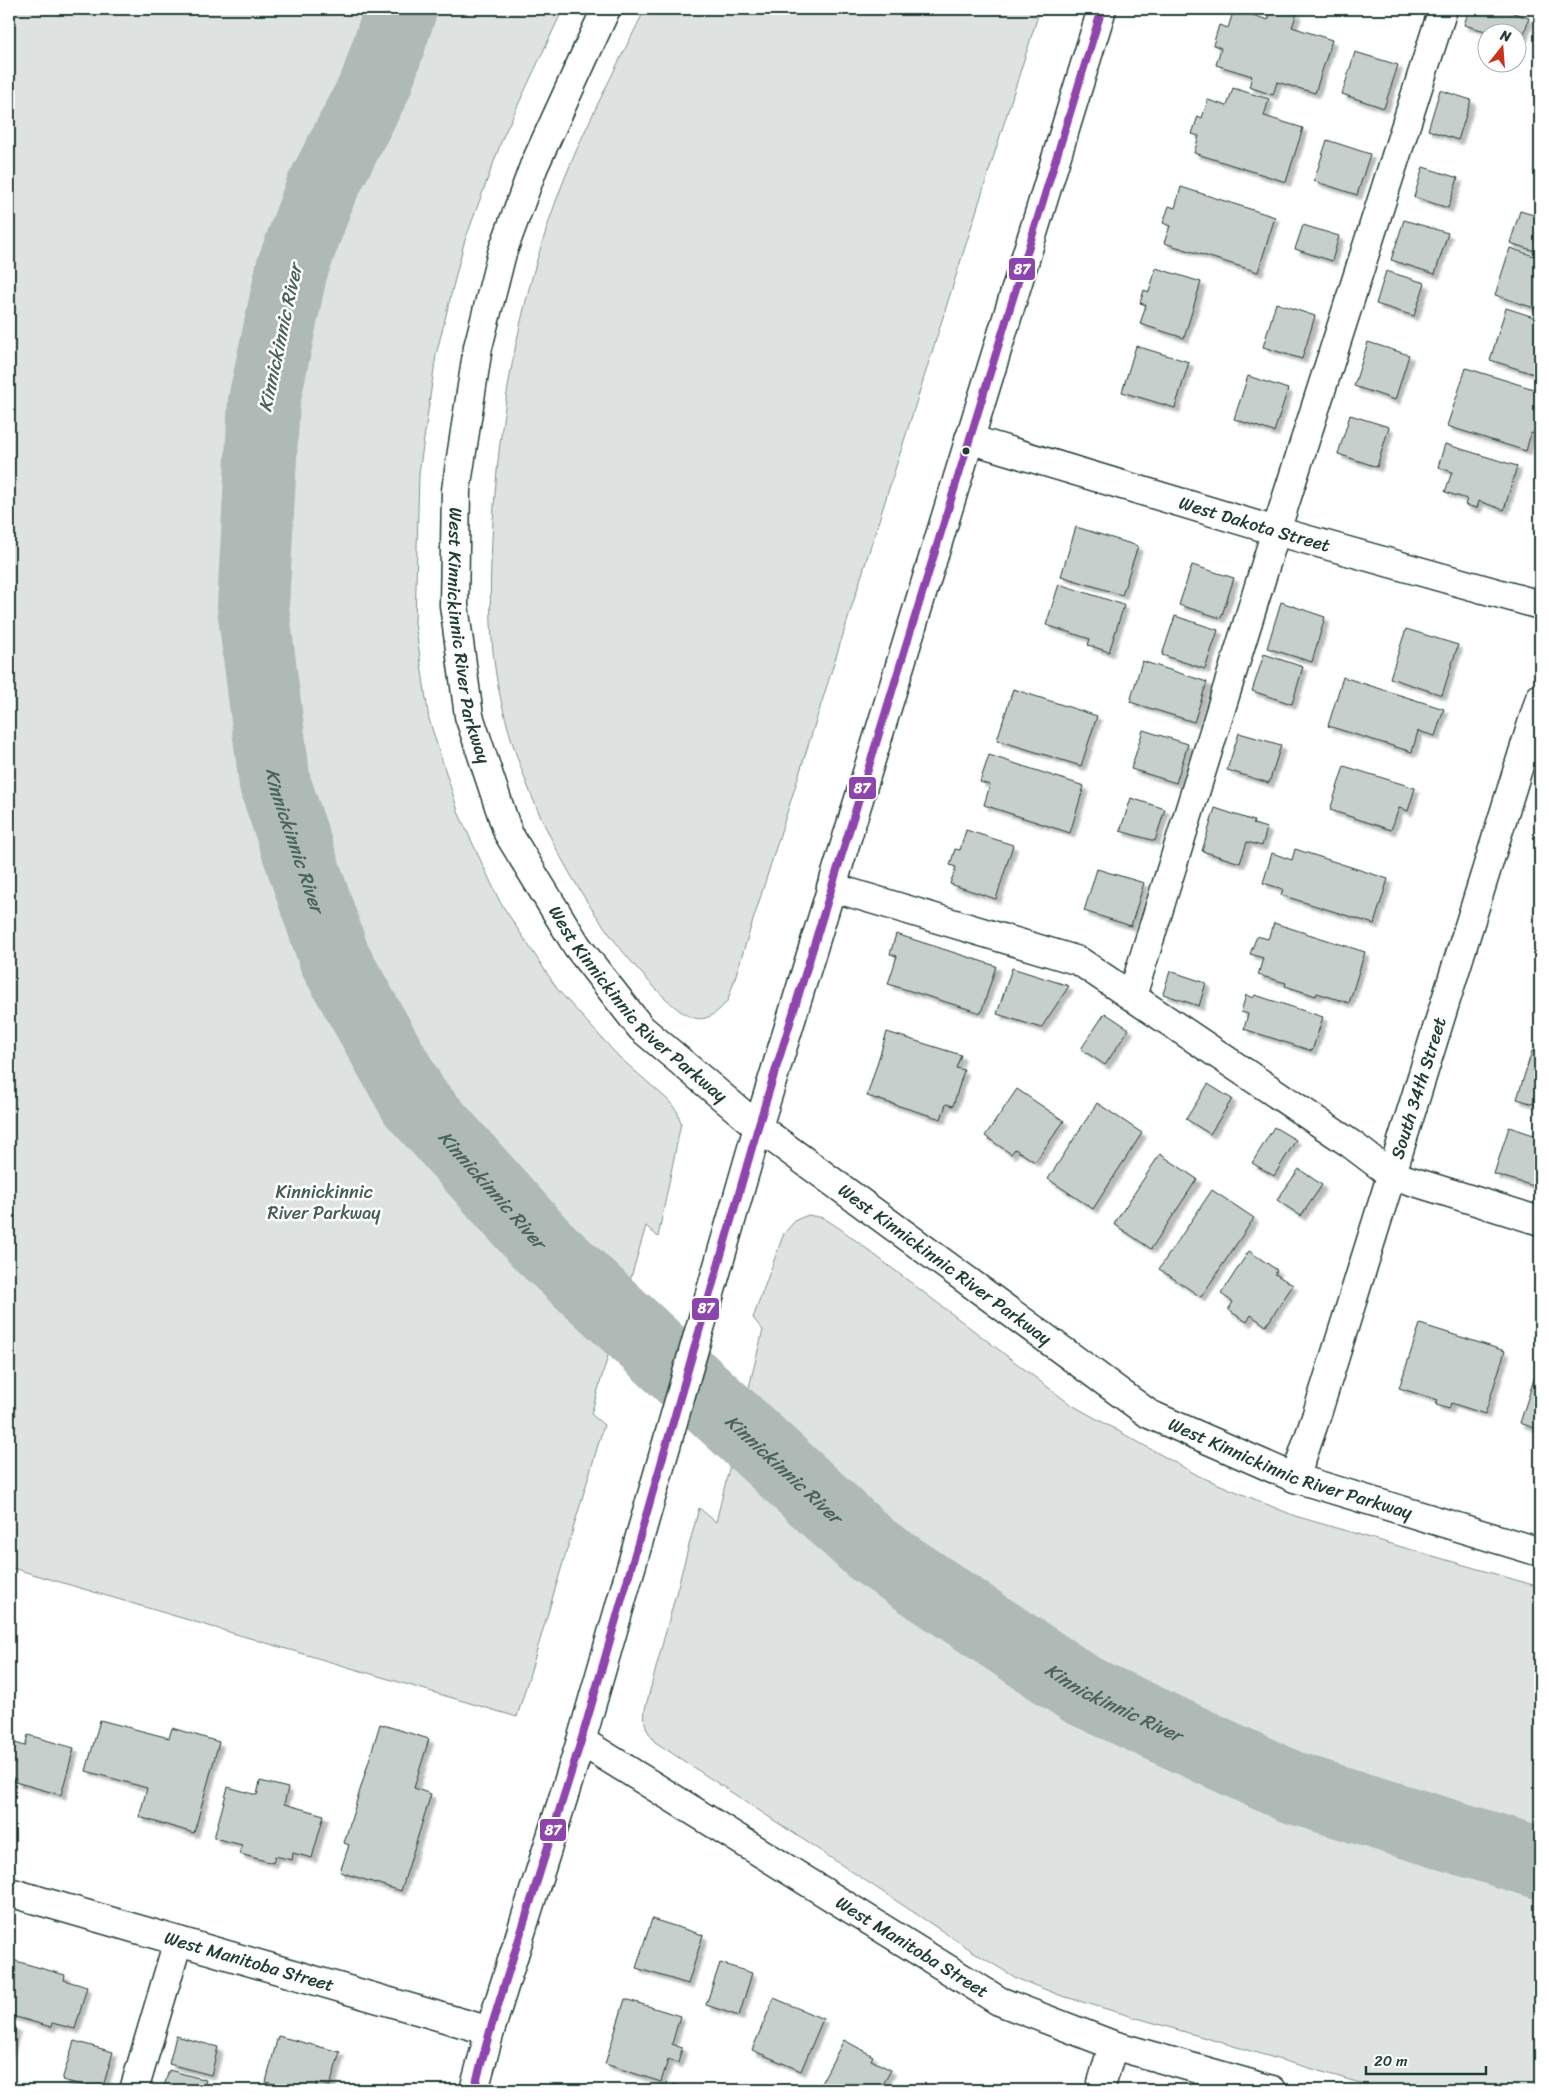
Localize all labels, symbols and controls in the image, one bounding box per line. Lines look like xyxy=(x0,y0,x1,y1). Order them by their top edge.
north arrow xyxy=(1476,22,1526,72)
text: N xyxy=(1496,22,1514,50)
line badge: 87 xyxy=(1008,257,1036,281)
text: 87 xyxy=(1013,257,1031,282)
water label: Kinnickinnic River xyxy=(248,258,312,415)
unlabelled marker xyxy=(961,446,971,456)
street label: West Dakota Street xyxy=(1175,487,1334,561)
street label: West Kinnickinnic River Parkway xyxy=(438,507,500,769)
water label: Kinnickinnic River xyxy=(257,767,335,920)
line badge: 87 xyxy=(848,776,877,800)
text: 87 xyxy=(853,776,871,801)
street label: West Kinnickinnic River Parkway xyxy=(540,899,736,1111)
street label: South 34th Street xyxy=(1381,1013,1456,1163)
water label: Kinnickinnic River xyxy=(430,1122,557,1259)
street label: West Kinnickinnic River Parkway xyxy=(831,1175,1059,1354)
park label: Kinnickinnic River Parkway xyxy=(268,1176,381,1229)
text: 87 xyxy=(697,1296,715,1321)
line badge: 87 xyxy=(691,1297,720,1321)
water label: Kinnickinnic River xyxy=(718,1406,853,1534)
street label: West Kinnickinnic River Parkway xyxy=(1163,1408,1417,1529)
water label: Kinnickinnic River xyxy=(1038,1653,1191,1752)
line badge: 87 xyxy=(539,1818,567,1842)
text: 87 xyxy=(544,1818,562,1843)
street label: West Manitoba Street xyxy=(829,1887,995,2007)
street label: West Manitoba Street xyxy=(160,1922,338,2001)
scale bar xyxy=(1366,2044,1486,2076)
text: 20 m xyxy=(1374,2048,1408,2074)

